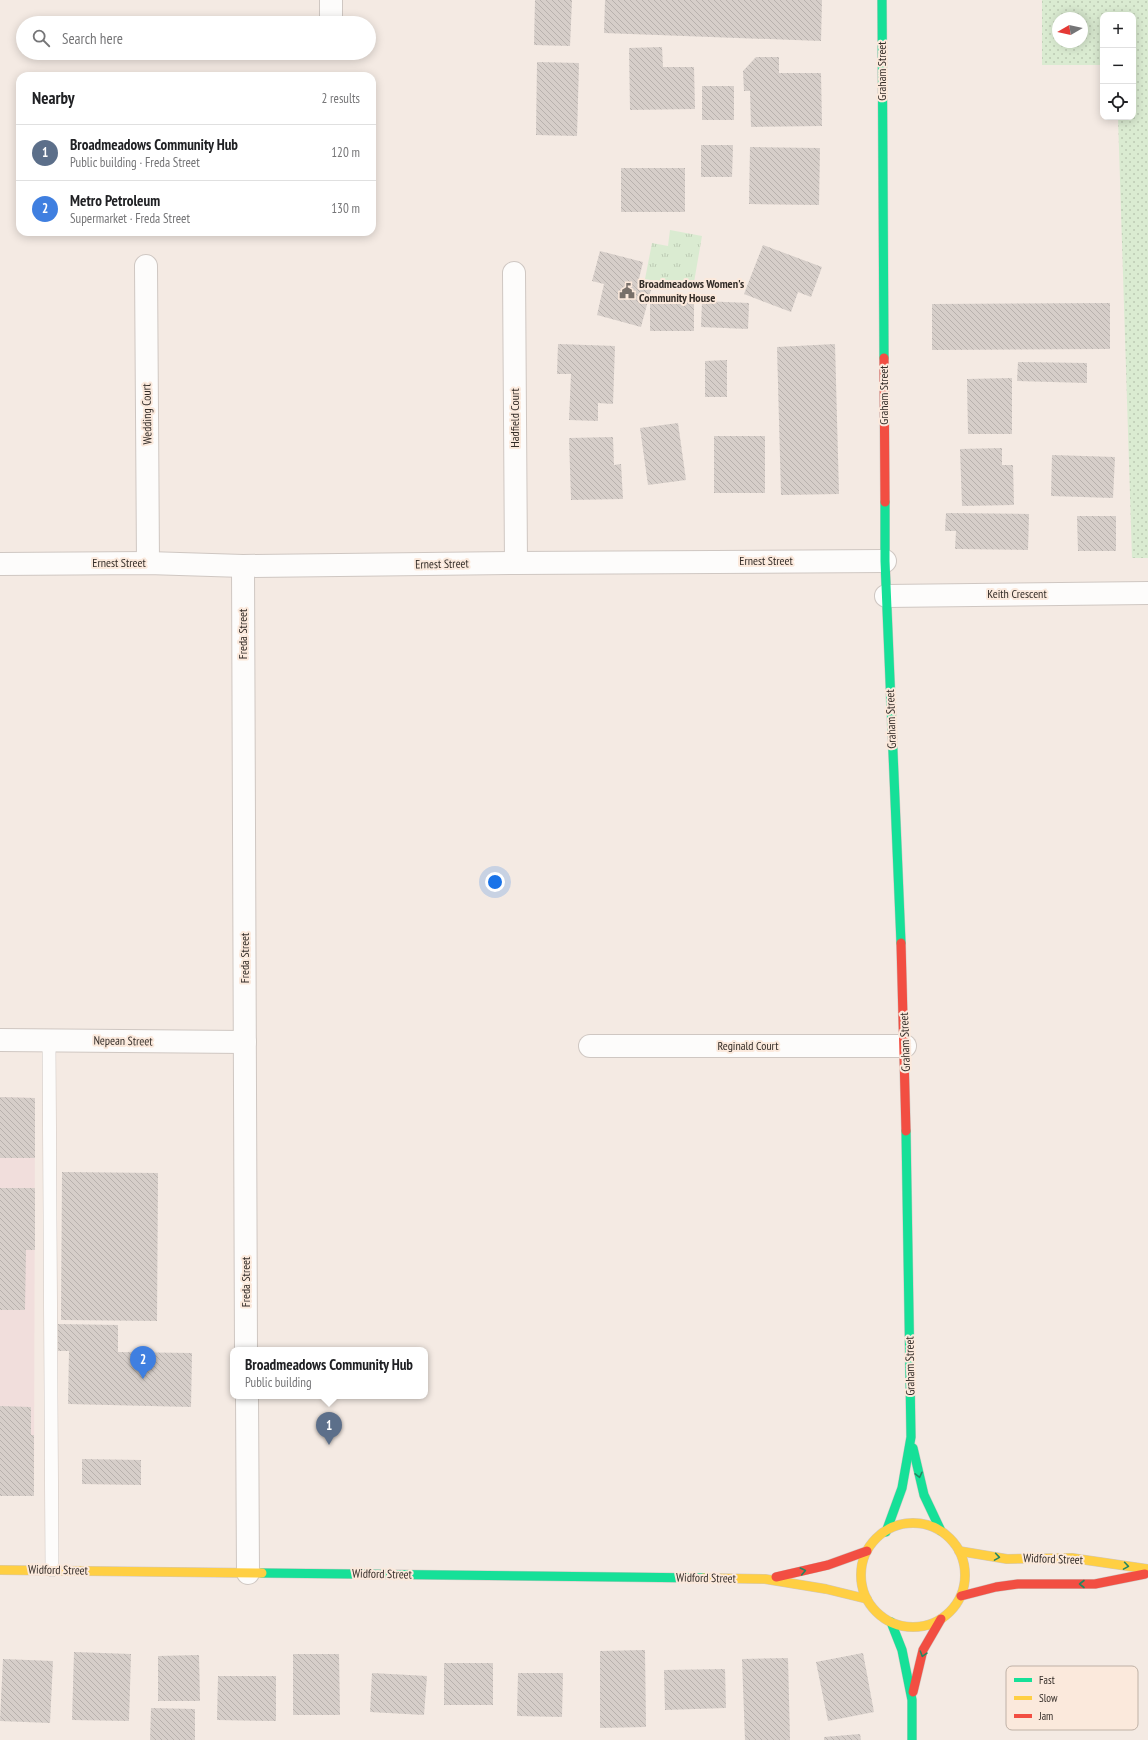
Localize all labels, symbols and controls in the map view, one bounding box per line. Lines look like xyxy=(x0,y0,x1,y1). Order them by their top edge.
north arrow xyxy=(1052,12,1088,48)
map controls xyxy=(1100,12,1136,120)
button: + xyxy=(1100,12,1136,48)
search box xyxy=(16,16,376,60)
icon: search xyxy=(30,27,52,49)
text: Search here xyxy=(62,29,123,48)
street label: Graham Street xyxy=(874,41,889,101)
button: − xyxy=(1100,48,1136,84)
button: locate xyxy=(1100,84,1136,120)
text: Nearby xyxy=(32,87,75,109)
text: 2 results xyxy=(321,90,360,107)
text: Broadmeadows Community Hub xyxy=(70,135,238,154)
text: 1 xyxy=(42,144,48,161)
text: 120 m xyxy=(331,144,360,161)
text: Public building · Freda Street xyxy=(70,154,200,171)
text: Metro Petroleum xyxy=(70,191,160,210)
text: 2 xyxy=(42,200,48,217)
text: 130 m xyxy=(331,200,360,217)
text: Supermarket · Freda Street xyxy=(70,210,190,227)
place label: Broadmeadows Women's Community House xyxy=(639,276,744,305)
public building icon: Broadmeadows Women's Community House xyxy=(618,282,636,300)
street label: Graham Street xyxy=(876,365,891,425)
street label: Wedding Court xyxy=(138,383,155,445)
street label: Hadfield Court xyxy=(507,388,522,448)
street label: Ernest Street xyxy=(739,553,793,568)
street label: Ernest Street xyxy=(92,555,146,570)
street label: Ernest Street xyxy=(415,556,470,571)
street label: Keith Crescent xyxy=(987,586,1047,601)
street label: Freda Street xyxy=(235,608,250,659)
street label: Graham Street xyxy=(882,688,899,749)
your location xyxy=(485,872,505,892)
street label: Freda Street xyxy=(237,932,252,983)
street label: Graham Street xyxy=(896,1011,913,1072)
street label: Nepean Street xyxy=(93,1032,153,1049)
street label: Reginald Court xyxy=(718,1038,779,1053)
street label: Freda Street xyxy=(238,1256,253,1307)
street label: Graham Street xyxy=(901,1336,918,1396)
pin: 2 xyxy=(130,1346,156,1379)
popup xyxy=(230,1347,428,1399)
text: Broadmeadows Community Hub xyxy=(245,1355,413,1374)
text: Public building xyxy=(245,1374,312,1391)
pin: 1 xyxy=(316,1412,342,1445)
one-way arrow xyxy=(915,1472,923,1478)
street label: Widford Street xyxy=(1023,1550,1084,1567)
one-way arrow xyxy=(994,1552,1000,1561)
street label: Widford Street xyxy=(28,1561,89,1578)
one-way arrow xyxy=(1123,1561,1129,1570)
street label: Widford Street xyxy=(352,1565,413,1582)
one-way arrow xyxy=(800,1567,806,1575)
street label: Widford Street xyxy=(676,1569,737,1586)
one-way arrow xyxy=(1079,1580,1085,1588)
one-way arrow xyxy=(919,1650,928,1657)
legend xyxy=(1006,1666,1138,1730)
text: Fast xyxy=(1039,1673,1055,1687)
text: Slow xyxy=(1039,1691,1058,1705)
text: Jam xyxy=(1038,1709,1053,1723)

